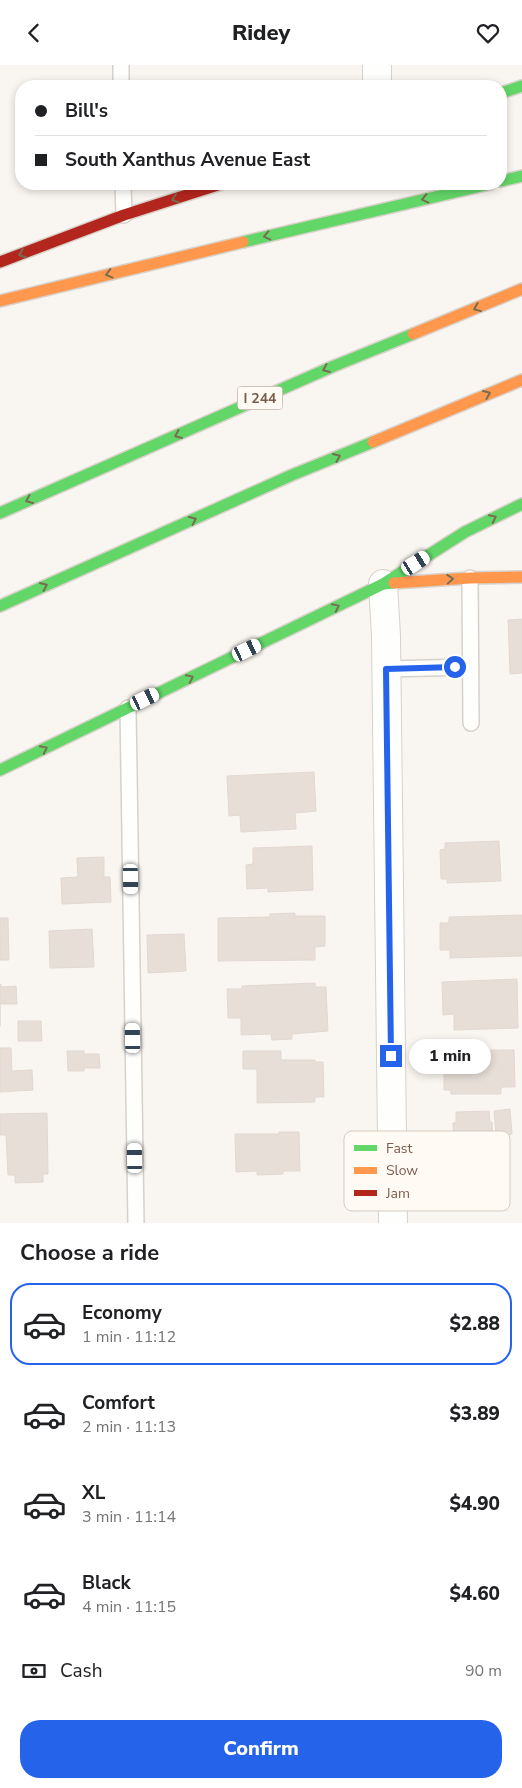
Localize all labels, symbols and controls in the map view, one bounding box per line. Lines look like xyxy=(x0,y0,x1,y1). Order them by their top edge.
text: Ridey xyxy=(232,18,290,48)
icon: back xyxy=(20,19,48,47)
icon: heart xyxy=(474,19,502,47)
text: Bill's xyxy=(65,98,108,124)
text: South Xanthus Avenue East xyxy=(65,147,310,173)
one-way arrow xyxy=(171,193,179,203)
one-way arrow xyxy=(421,193,430,204)
one-way arrow xyxy=(263,230,272,241)
one-way arrow xyxy=(18,248,27,258)
one-way arrow xyxy=(105,268,114,279)
one-way arrow xyxy=(473,301,482,312)
one-way arrow xyxy=(322,363,331,374)
road number: I 244 xyxy=(238,387,282,409)
one-way arrow xyxy=(482,390,491,401)
one-way arrow xyxy=(174,428,183,439)
one-way arrow xyxy=(332,452,341,463)
one-way arrow xyxy=(25,494,34,505)
one-way arrow xyxy=(488,514,497,524)
one-way arrow xyxy=(188,515,197,526)
car xyxy=(399,549,432,577)
one-way arrow xyxy=(446,574,454,585)
one-way arrow xyxy=(39,583,48,593)
one-way arrow xyxy=(331,603,340,613)
car xyxy=(230,637,263,663)
route start xyxy=(444,656,466,678)
one-way arrow xyxy=(185,673,194,684)
car xyxy=(128,686,161,712)
one-way arrow xyxy=(39,744,48,755)
car xyxy=(123,864,138,894)
car xyxy=(125,1023,140,1053)
callout: 1 min xyxy=(408,1039,491,1073)
route end xyxy=(380,1045,402,1067)
text: 1 min xyxy=(429,1045,471,1067)
legend xyxy=(344,1131,510,1211)
text: Fast xyxy=(386,1139,412,1158)
car xyxy=(127,1143,142,1173)
text: Slow xyxy=(386,1161,418,1180)
text: Jam xyxy=(385,1184,410,1203)
text: Choose a ride xyxy=(20,1238,159,1268)
text: Economy xyxy=(82,1300,162,1326)
icon: car xyxy=(22,1302,67,1347)
text: $2.88 xyxy=(449,1311,500,1337)
text: 1 min · 11:12 xyxy=(82,1326,176,1348)
text: Comfort xyxy=(82,1390,155,1416)
icon: car xyxy=(22,1392,67,1437)
text: $3.89 xyxy=(449,1401,500,1427)
text: 2 min · 11:13 xyxy=(82,1416,176,1438)
text: XL xyxy=(82,1480,105,1506)
icon: car xyxy=(22,1482,67,1527)
text: $4.90 xyxy=(449,1491,500,1517)
text: 3 min · 11:14 xyxy=(82,1506,176,1528)
text: Black xyxy=(82,1570,131,1596)
icon: car xyxy=(22,1572,67,1617)
text: $4.60 xyxy=(449,1581,500,1607)
text: 4 min · 11:15 xyxy=(82,1596,176,1618)
icon: cash xyxy=(20,1657,48,1685)
text: Cash xyxy=(60,1658,102,1684)
text: 90 m xyxy=(465,1660,502,1682)
button: Confirm xyxy=(20,1720,502,1778)

